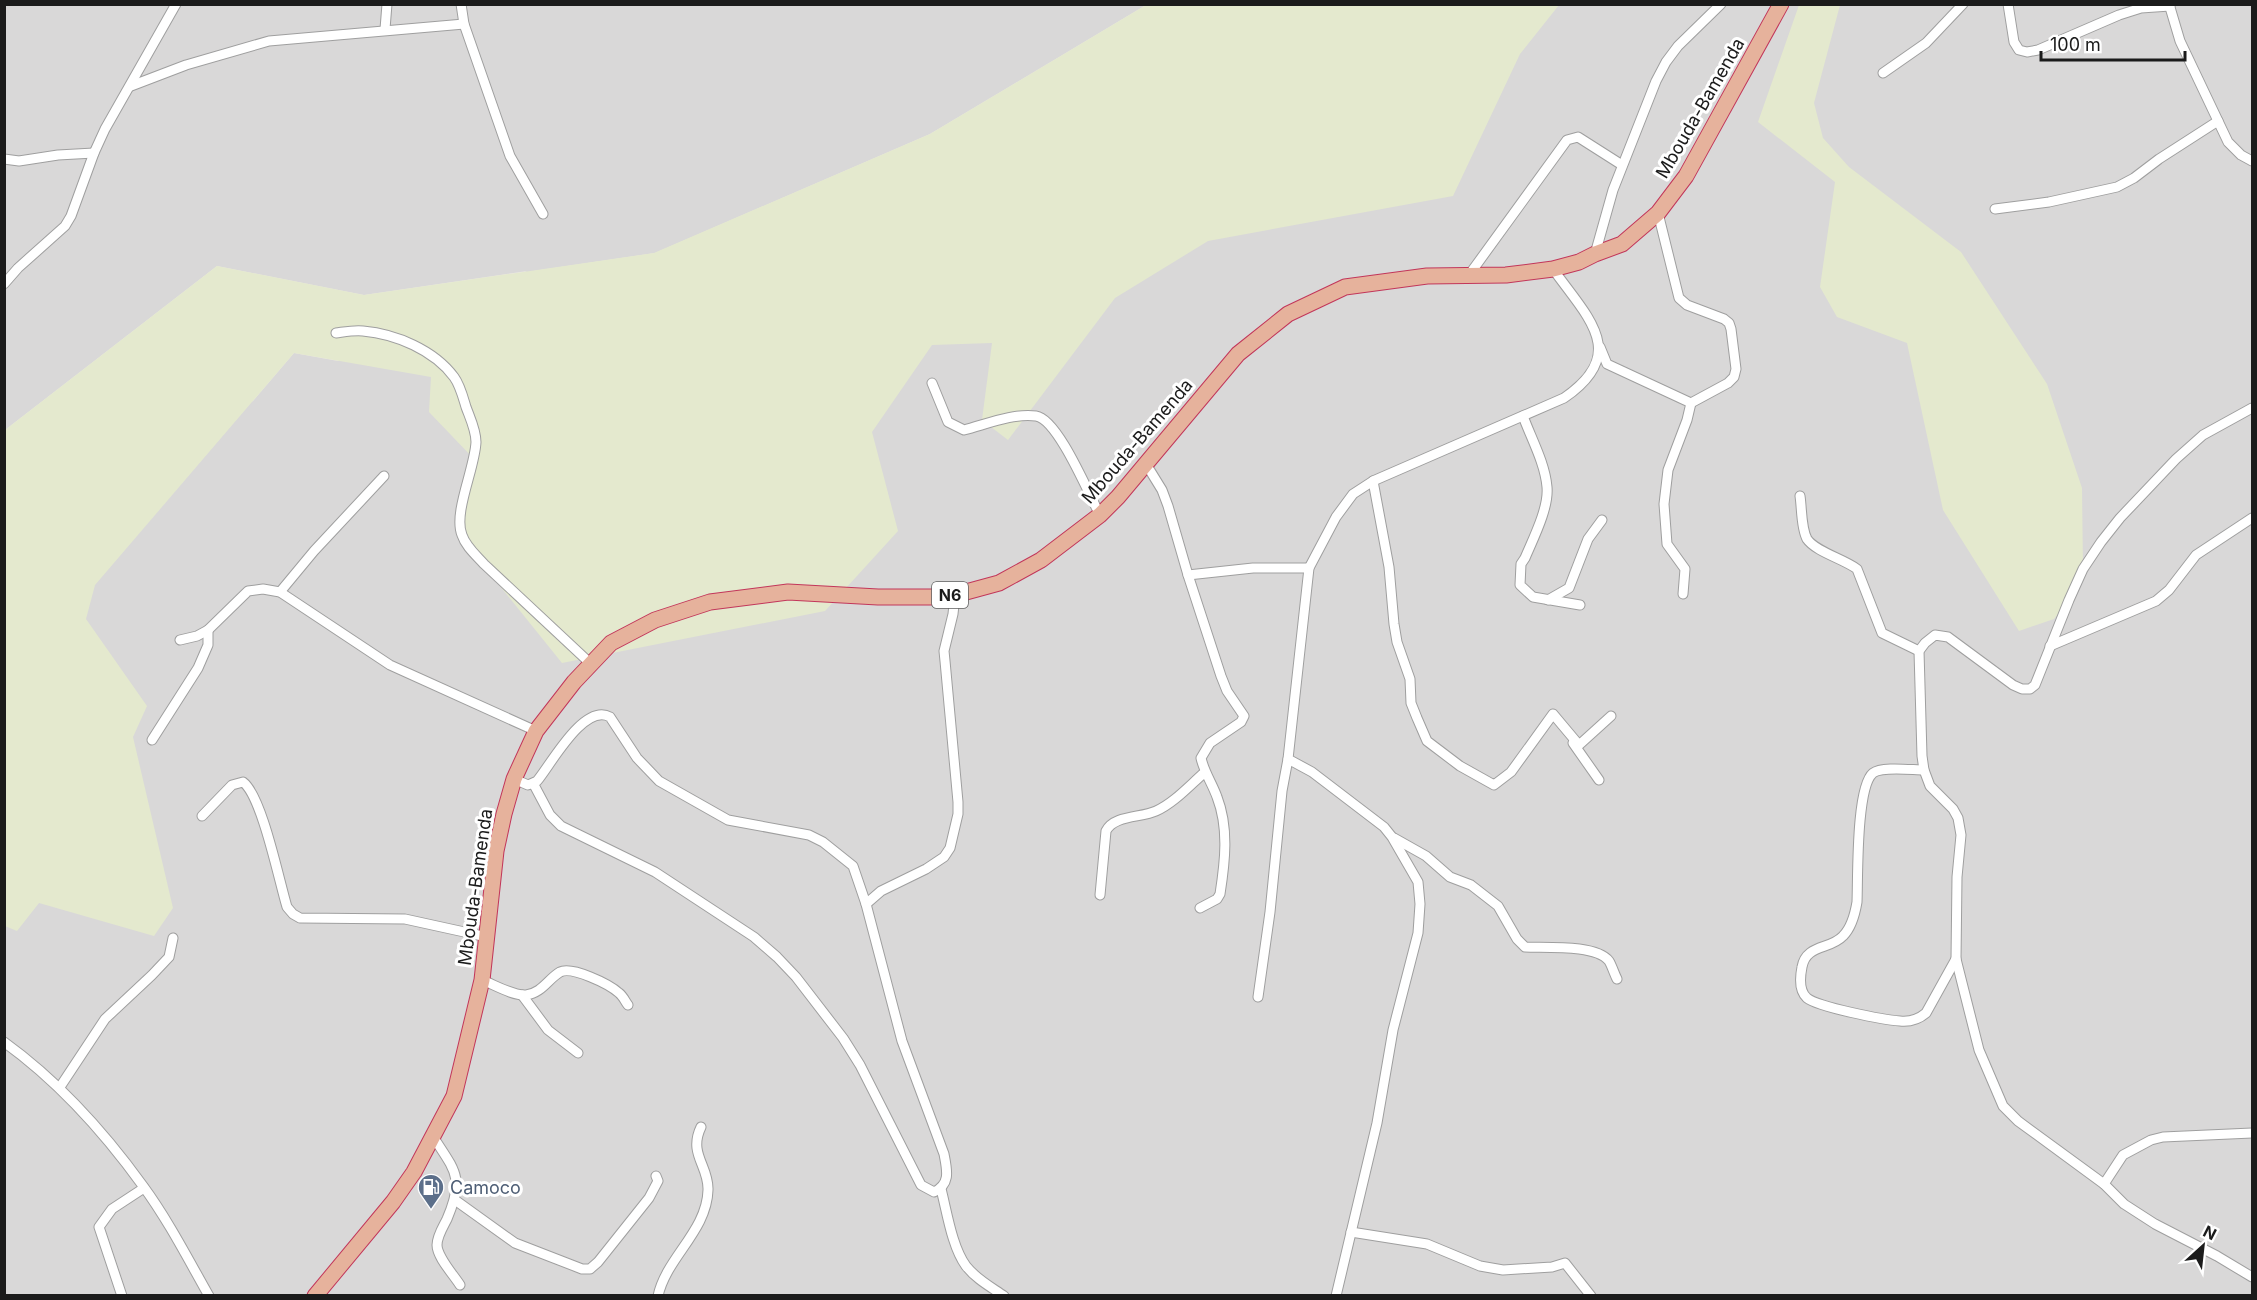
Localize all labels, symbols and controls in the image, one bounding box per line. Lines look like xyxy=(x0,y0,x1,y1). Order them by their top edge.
scale bar xyxy=(2041,24,2185,62)
street label: Mbouda-Bamenda xyxy=(1651,34,1749,182)
text: 100 m xyxy=(2050,34,2101,55)
street label: Mbouda-Bamenda xyxy=(1077,374,1197,508)
road number: N6 xyxy=(932,582,968,608)
street label: Mbouda-Bamenda xyxy=(454,807,496,967)
fuel station icon: Camoco xyxy=(416,1172,446,1210)
place label: Camoco xyxy=(450,1177,521,1198)
north arrow xyxy=(2173,1216,2233,1276)
text: N xyxy=(2200,1221,2220,1244)

